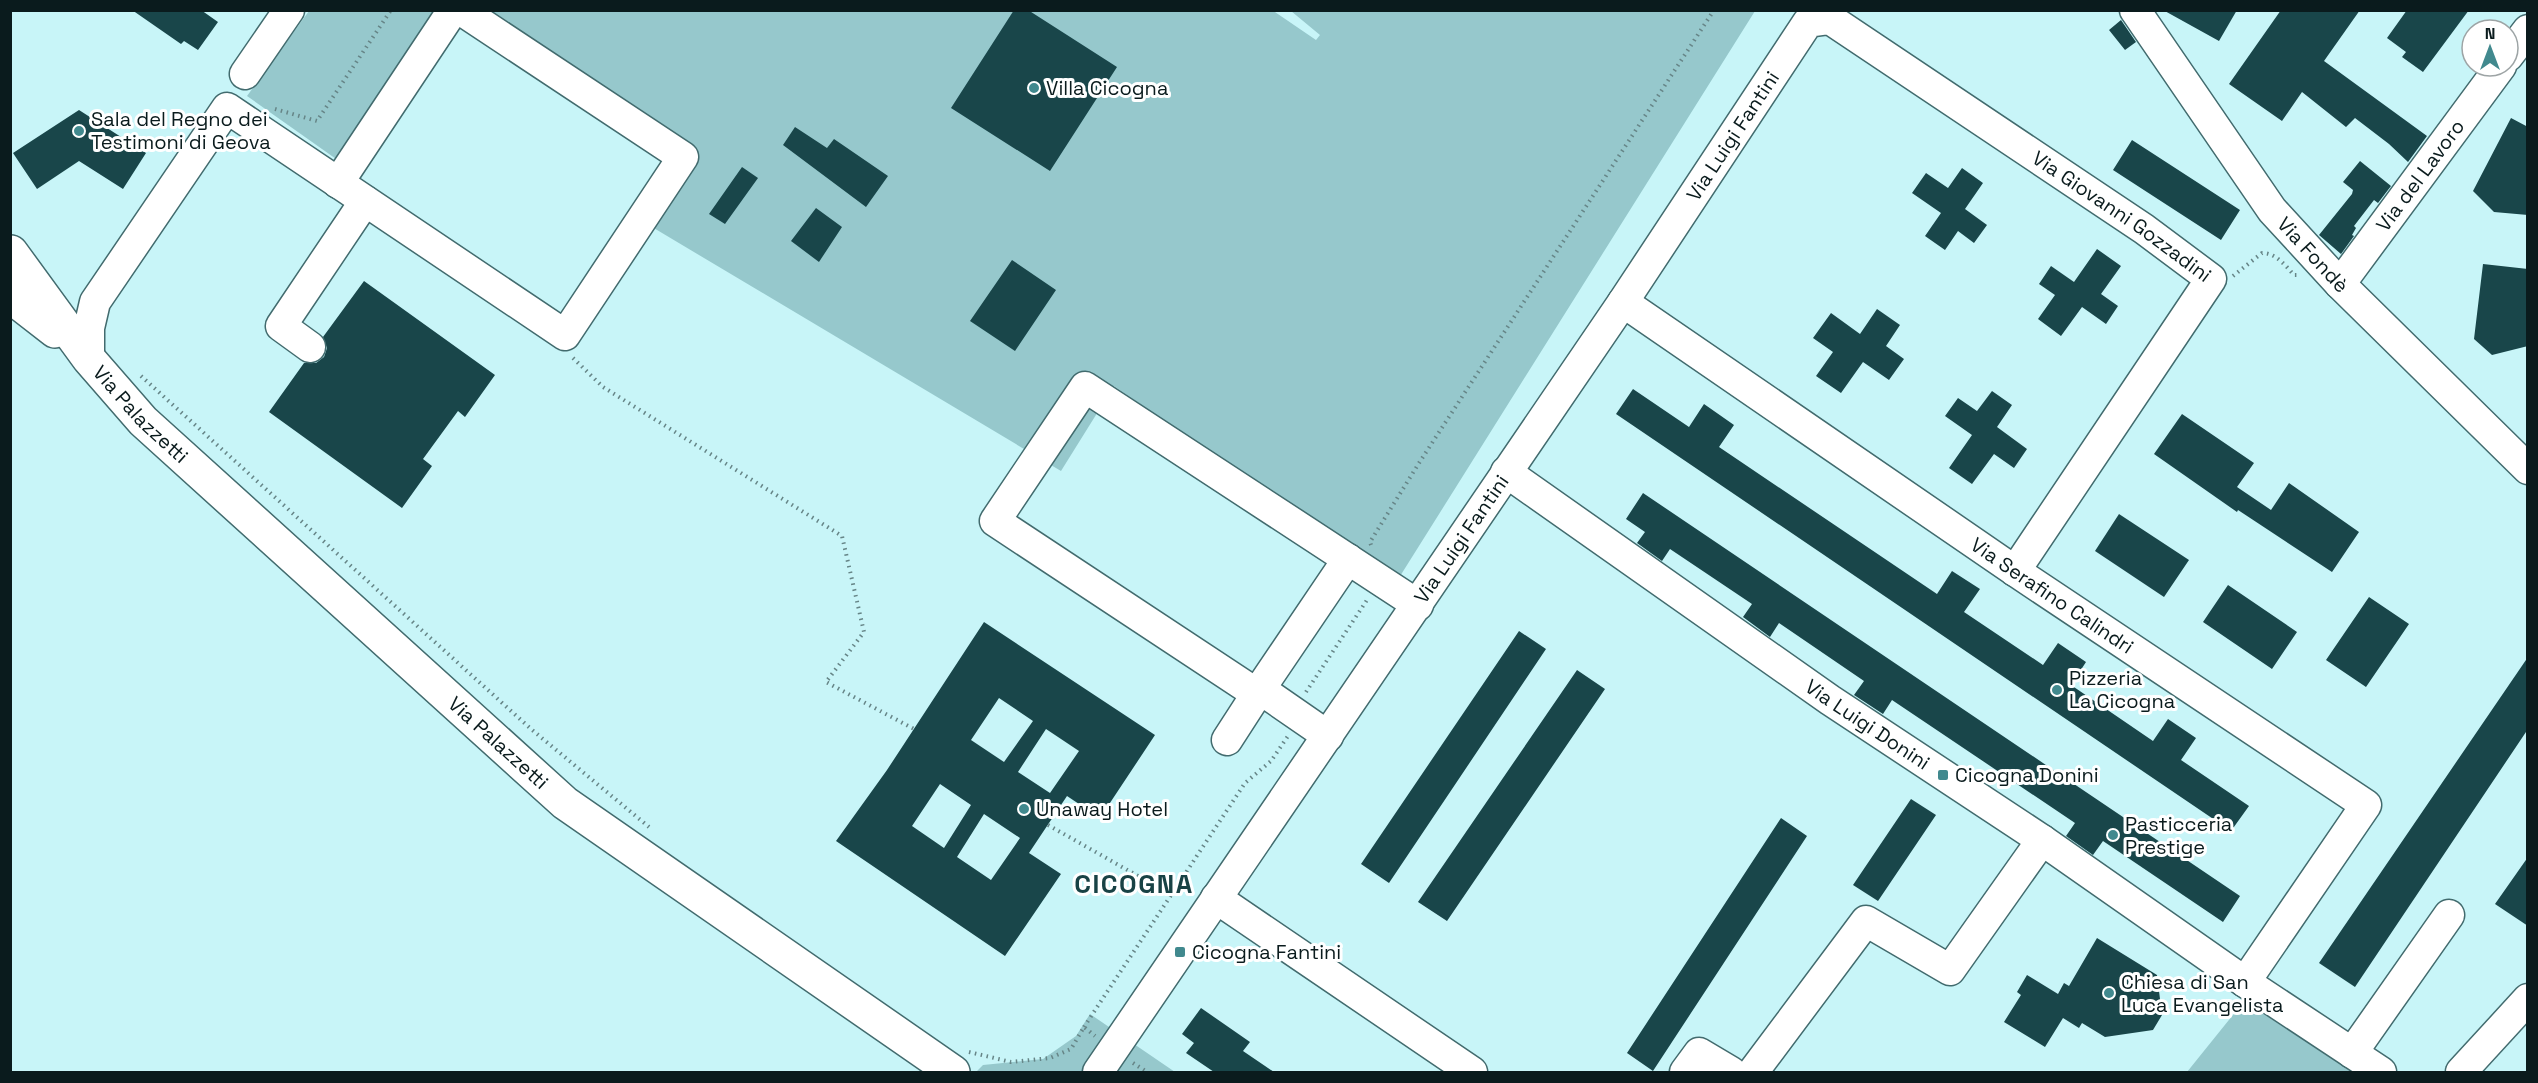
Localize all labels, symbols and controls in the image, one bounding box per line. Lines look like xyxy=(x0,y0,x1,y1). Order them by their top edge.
north arrow xyxy=(2460,18,2520,78)
text: N xyxy=(2485,23,2495,44)
street label: Via Luigi Fantini xyxy=(1680,66,1785,206)
place label: Villa Cicogna xyxy=(1046,75,1168,101)
marker: Villa Cicogna xyxy=(1027,81,1041,95)
place label: Sala del Regno dei Testimoni di Geova xyxy=(91,106,271,155)
street label: Via del Lavoro xyxy=(2370,114,2470,237)
marker: Sala del Regno dei Testimoni di Geova xyxy=(72,124,86,138)
street label: Via Giovanni Gozzadini xyxy=(2027,145,2217,288)
street label: Via Fondè xyxy=(2272,211,2354,298)
street label: Via Palazzetti xyxy=(87,360,194,469)
street label: Via Luigi Fantini xyxy=(1408,470,1514,608)
street label: Via Serafino Calindri xyxy=(1966,531,2139,660)
place label: Pizzeria La Cicogna xyxy=(2069,665,2175,714)
street label: Via Luigi Donini xyxy=(1800,673,1935,775)
marker: Pizzeria La Cicogna xyxy=(2050,683,2064,697)
street label: Via Palazzetti xyxy=(443,691,554,795)
place label: Cicogna Donini xyxy=(1955,762,2099,788)
marker: Cicogna Donini xyxy=(1936,768,1950,782)
place label: Unaway Hotel xyxy=(1036,796,1168,822)
marker: Unaway Hotel xyxy=(1017,802,1031,816)
place label: Pasticceria Prestige xyxy=(2125,811,2232,860)
marker: Pasticceria Prestige xyxy=(2106,828,2120,842)
district label: CICOGNA xyxy=(1074,867,1194,901)
place label: Cicogna Fantini xyxy=(1192,939,1341,965)
marker: Cicogna Fantini xyxy=(1173,945,1187,959)
place label: Chiesa di San Luca Evangelista xyxy=(2121,969,2284,1018)
marker: Chiesa di San Luca Evangelista xyxy=(2102,986,2116,1000)

